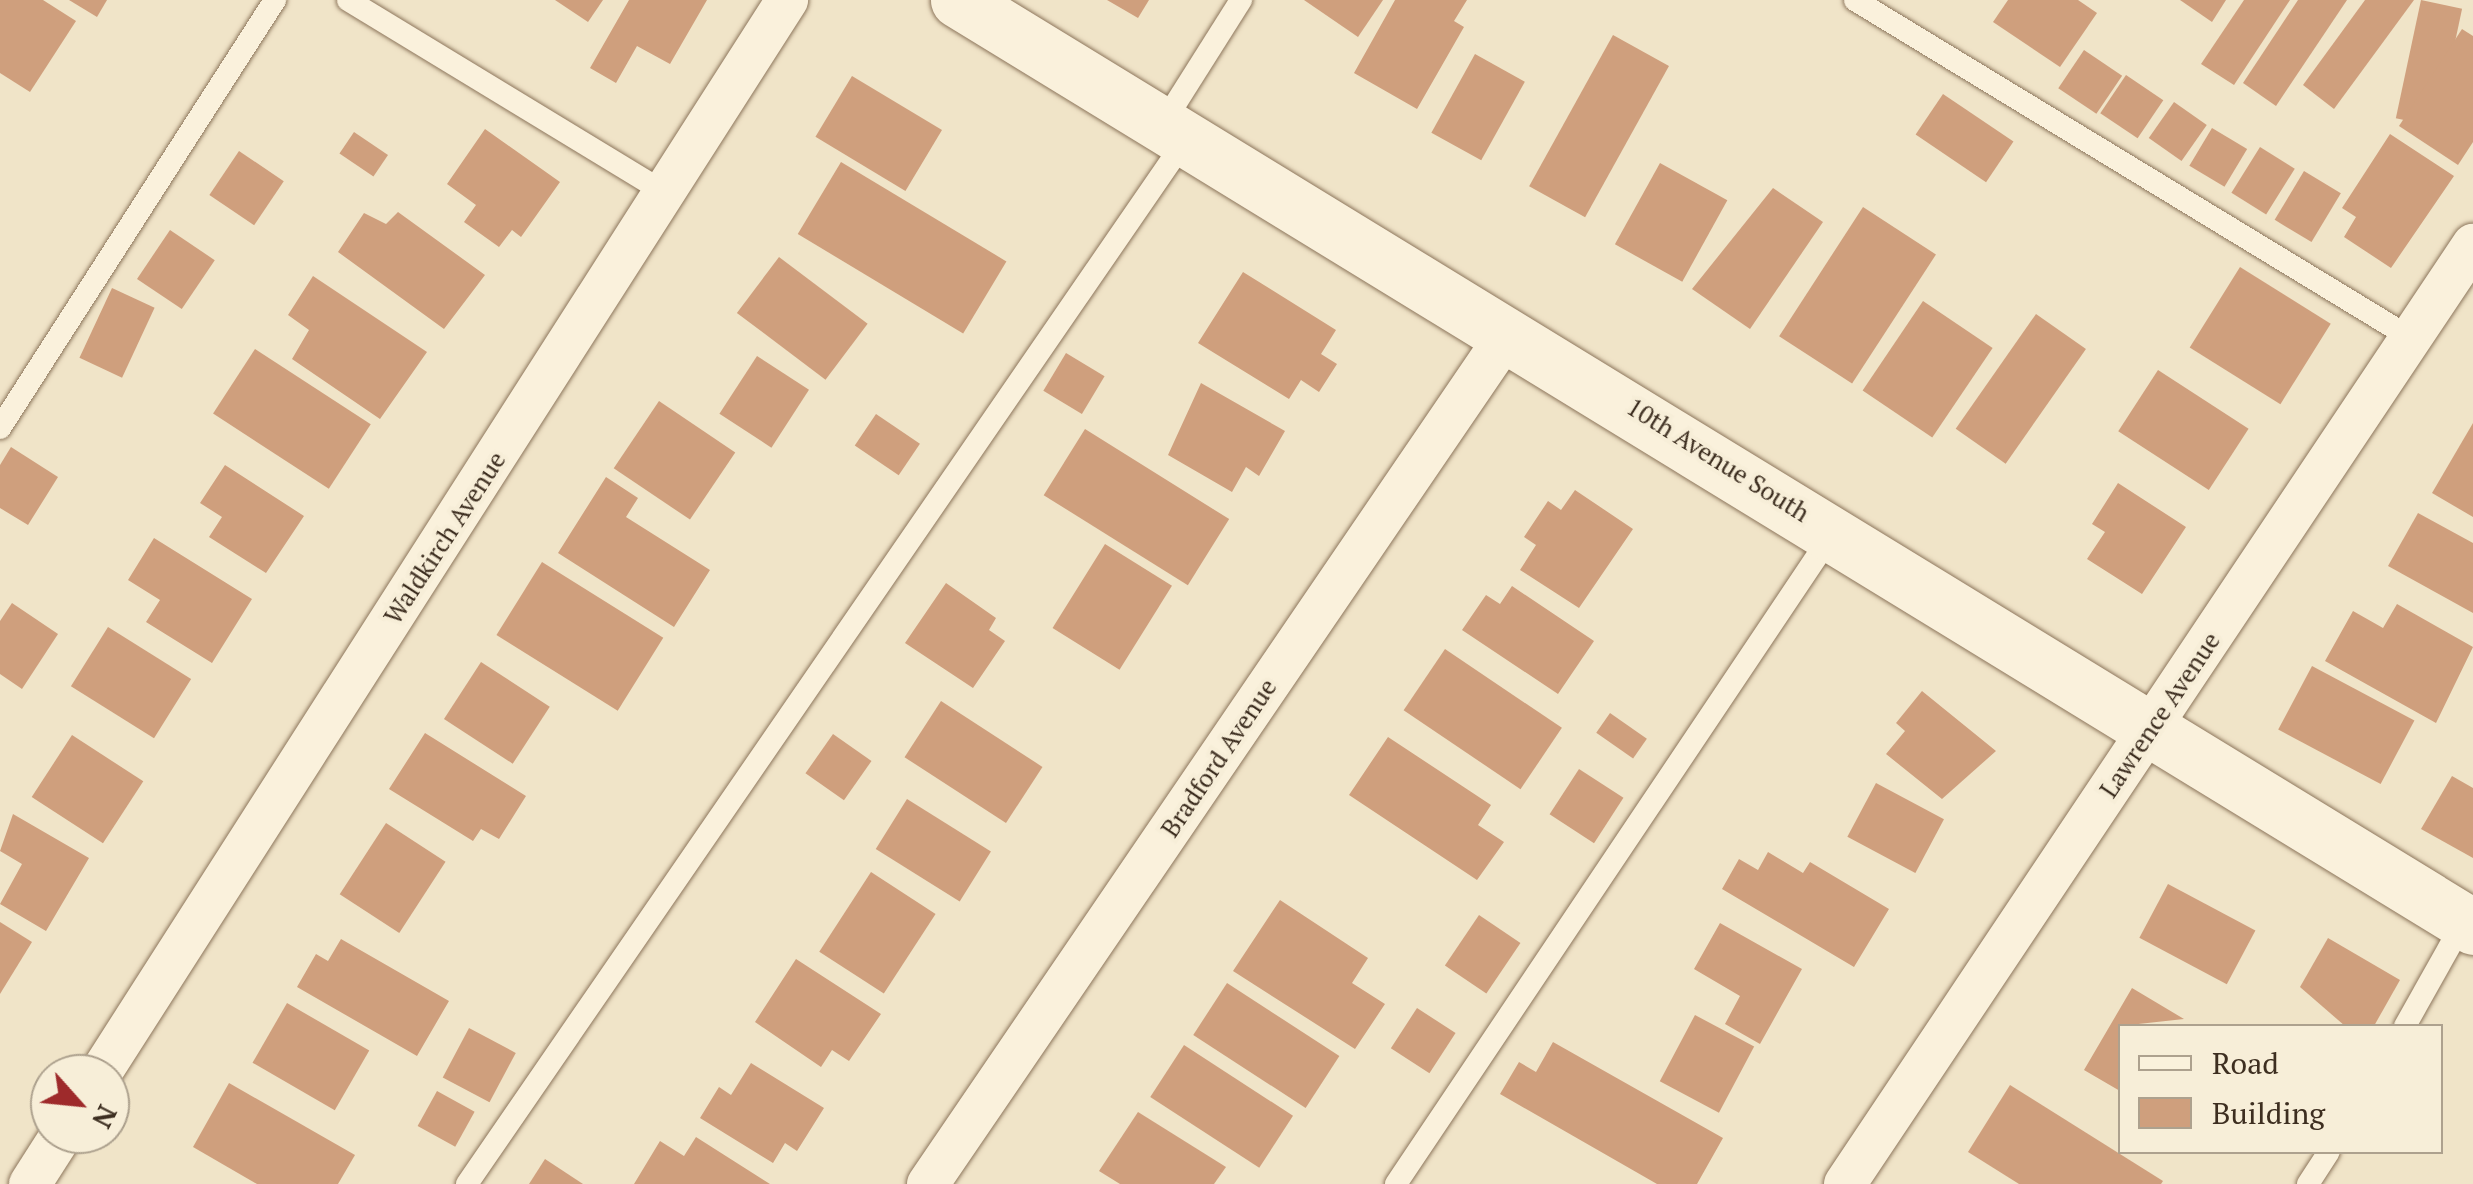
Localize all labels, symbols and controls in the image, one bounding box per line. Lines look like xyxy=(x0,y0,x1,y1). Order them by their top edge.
street label: 10th Avenue South xyxy=(1621,392,1815,528)
street label: Waldkirch Avenue xyxy=(378,446,512,630)
street label: Lawrence Avenue xyxy=(2094,626,2226,804)
street label: Bradford Avenue xyxy=(1155,673,1283,843)
legend xyxy=(2118,1024,2443,1154)
text: Road xyxy=(2212,1043,2279,1083)
north arrow xyxy=(30,1054,130,1154)
text: Building xyxy=(2212,1093,2325,1133)
text: N xyxy=(84,1099,127,1135)

